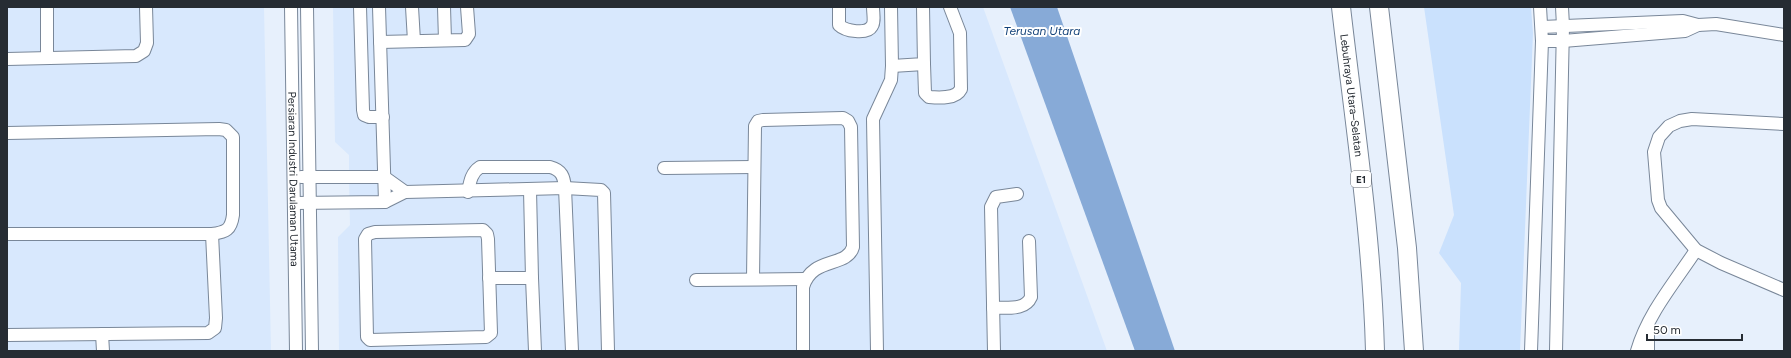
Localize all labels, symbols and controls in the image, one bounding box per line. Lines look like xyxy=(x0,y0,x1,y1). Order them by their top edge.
water label: Terusan Utara xyxy=(1004,24,1080,38)
street label: Lebuhraya Utara–Selatan xyxy=(1337,33,1365,157)
street label: Persiaran Industri Darulaman Utama xyxy=(285,91,301,267)
road number: E1 xyxy=(1351,171,1371,187)
scale bar xyxy=(1647,316,1742,342)
text: 50 m xyxy=(1653,323,1681,337)

